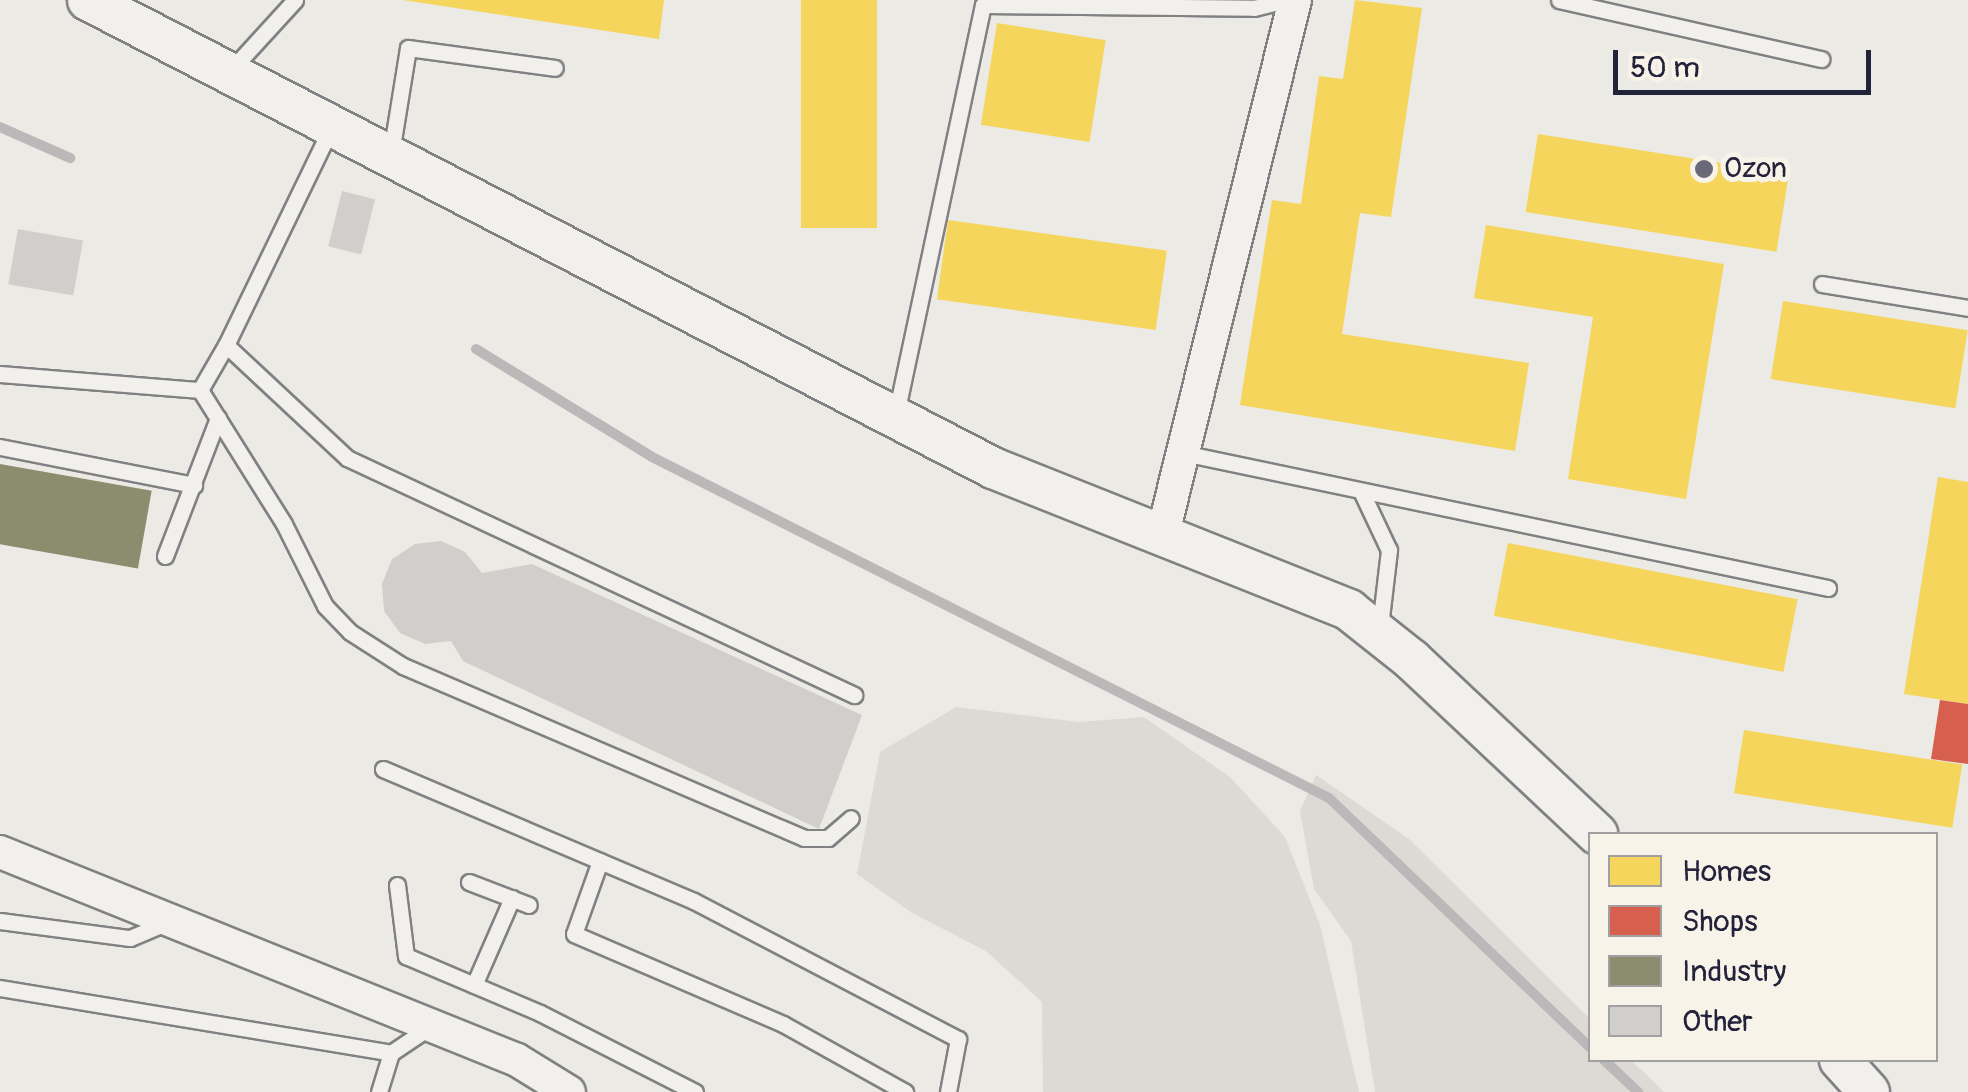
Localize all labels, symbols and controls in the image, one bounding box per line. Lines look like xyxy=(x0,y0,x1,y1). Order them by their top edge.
scale bar xyxy=(1618,30,1876,92)
text: 50 m xyxy=(1630,49,1700,86)
place label: Ozon xyxy=(1724,152,1787,186)
marker: Ozon xyxy=(1693,158,1715,180)
legend xyxy=(1588,832,1938,1062)
text: Homes xyxy=(1682,853,1771,890)
text: Shops xyxy=(1682,903,1758,940)
text: Industry xyxy=(1682,953,1786,990)
text: Other xyxy=(1682,1003,1753,1040)

